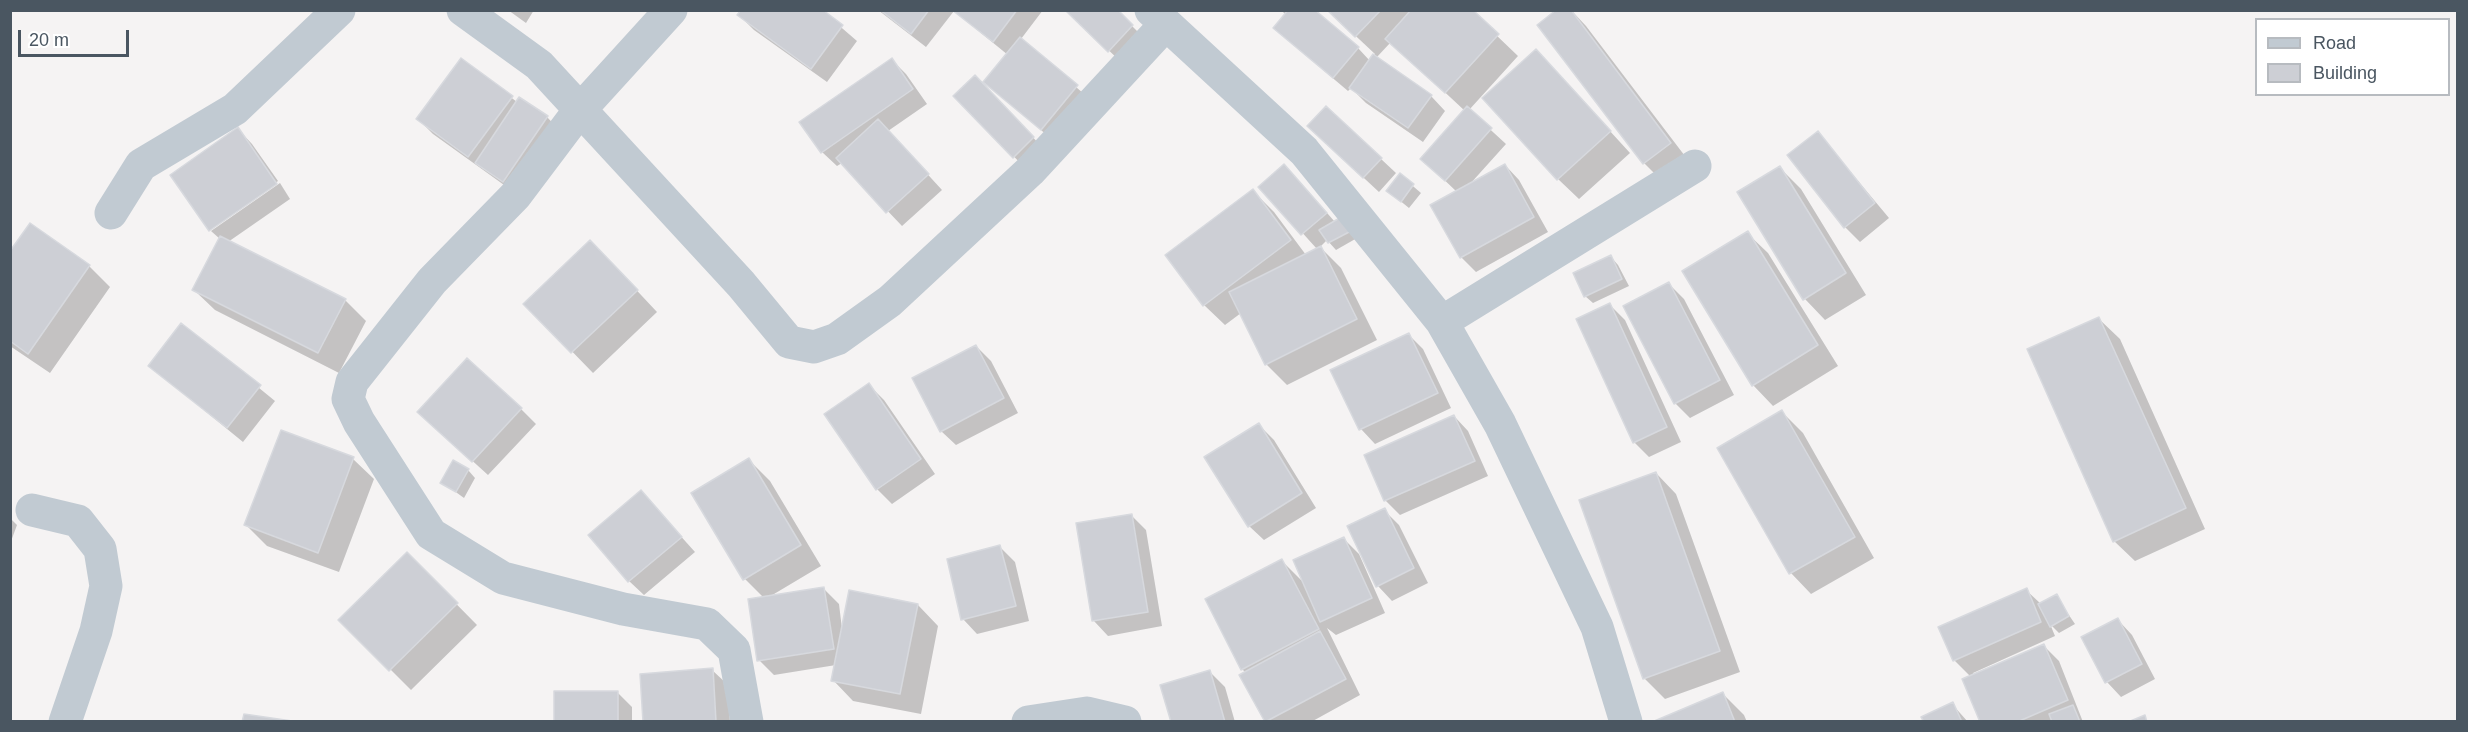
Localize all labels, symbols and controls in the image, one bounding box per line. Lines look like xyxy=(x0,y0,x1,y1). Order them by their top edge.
scale bar xyxy=(21,18,132,56)
legend xyxy=(2255,18,2450,96)
text: 20 m xyxy=(29,30,69,50)
text: Road xyxy=(2313,33,2356,53)
text: Building xyxy=(2313,63,2377,83)

